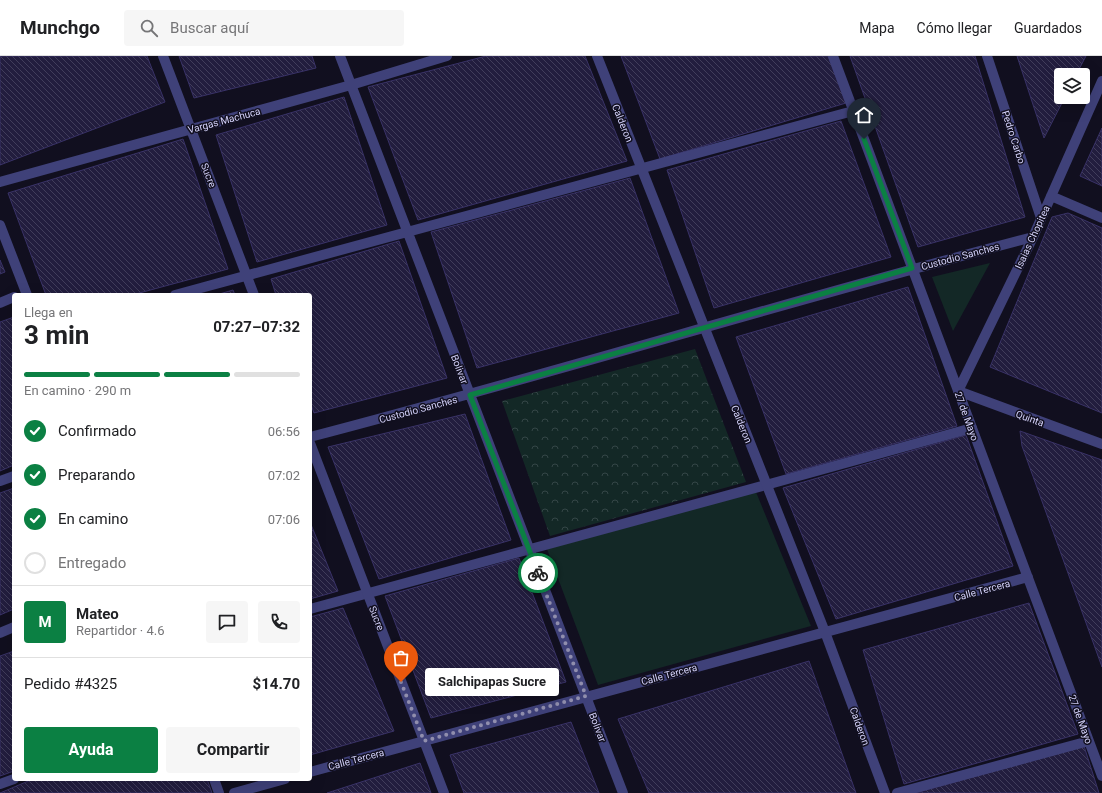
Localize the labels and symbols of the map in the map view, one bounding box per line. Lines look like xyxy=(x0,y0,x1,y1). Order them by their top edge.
pin xyxy=(847,98,881,139)
street label: Calderon xyxy=(610,103,635,144)
street label: Vargas Machuca xyxy=(187,106,262,135)
street label: Pedro Carbo xyxy=(1000,109,1027,165)
street label: Sucre xyxy=(199,161,218,189)
street label: Isaias Chopitea xyxy=(1013,204,1052,271)
street label: Custodio Sanches xyxy=(920,241,1000,272)
street label: Bolivar xyxy=(449,353,470,386)
street label: 27 de Mayo xyxy=(953,390,981,443)
street label: Custodio Sanches xyxy=(378,394,458,425)
street label: Calderon xyxy=(729,404,754,445)
street label: Quinta xyxy=(1014,408,1045,429)
courier xyxy=(518,553,558,593)
street label: Calle Tercera xyxy=(953,578,1011,603)
street label: Sucre xyxy=(367,604,386,632)
pin xyxy=(384,641,418,682)
street label: Calle Tercera xyxy=(640,662,698,687)
callout: Salchipapas Sucre xyxy=(425,668,559,696)
street label: 27 de Mayo xyxy=(1067,693,1095,746)
street label: Calderon xyxy=(848,706,872,747)
street label: Bolivar xyxy=(587,711,608,744)
street label: Calle Tercera xyxy=(327,747,385,772)

